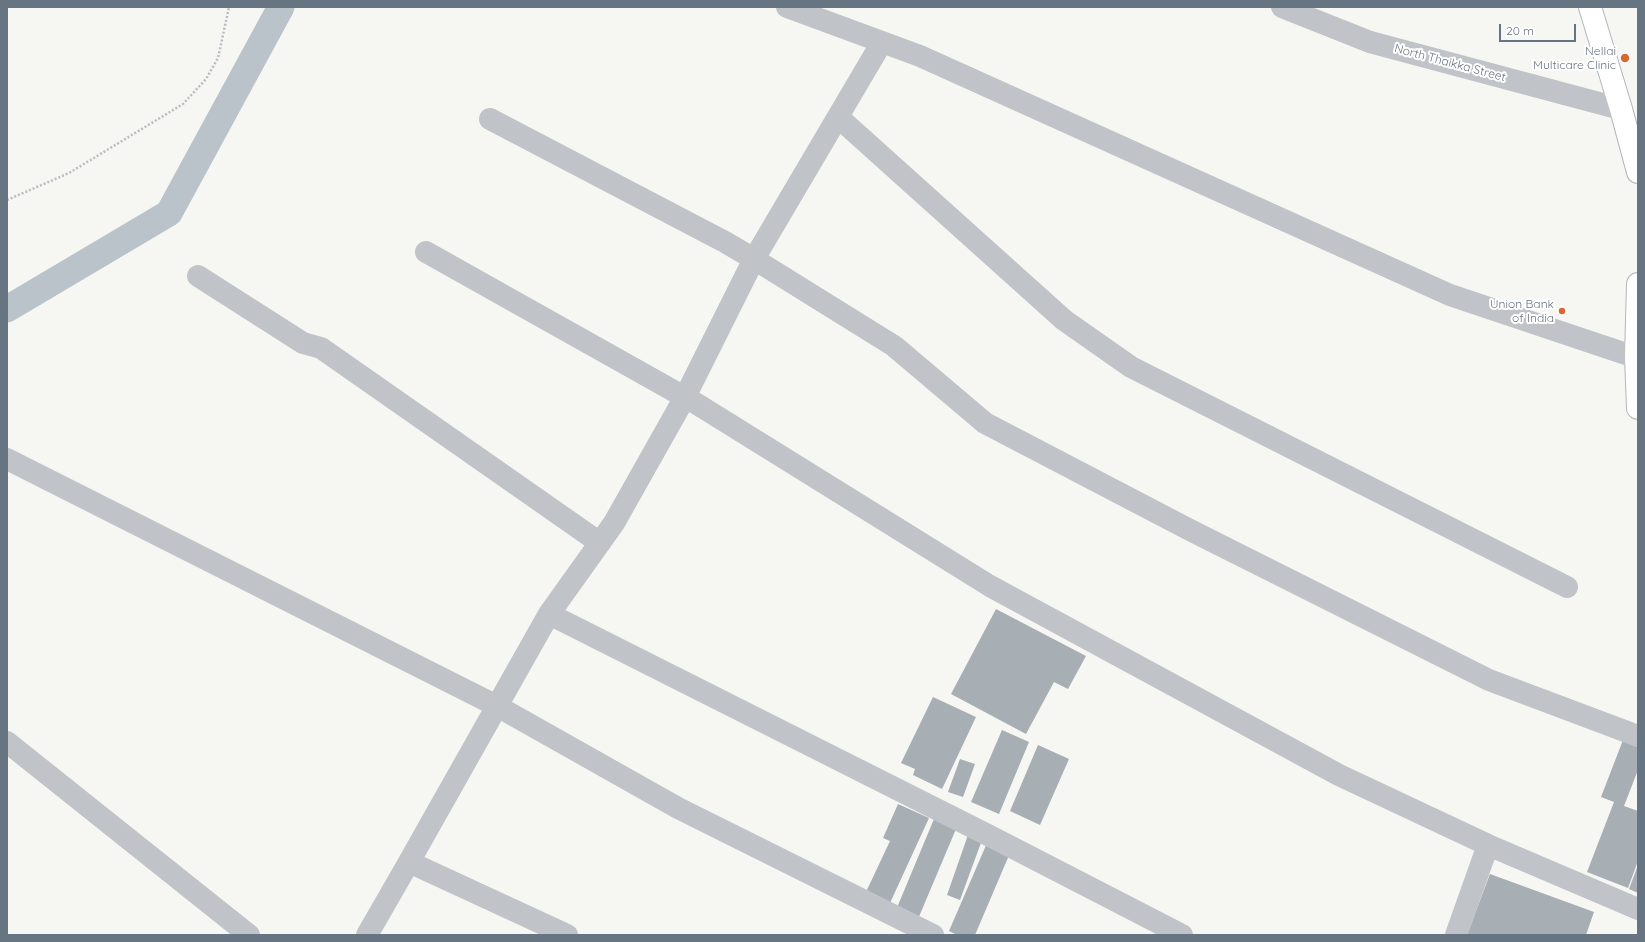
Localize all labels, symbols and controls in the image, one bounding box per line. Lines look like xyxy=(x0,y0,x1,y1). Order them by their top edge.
scale bar xyxy=(1501,16,1578,42)
text: 20 m xyxy=(1506,23,1534,38)
street label: North Thaikka Street xyxy=(1393,41,1507,85)
place label: Nellai Multicare Clinic xyxy=(1533,44,1616,72)
marker: Nellai Multicare Clinic xyxy=(1619,52,1631,64)
place label: Union Bank of India xyxy=(1490,297,1554,325)
marker: Union Bank of India xyxy=(1557,306,1567,316)

